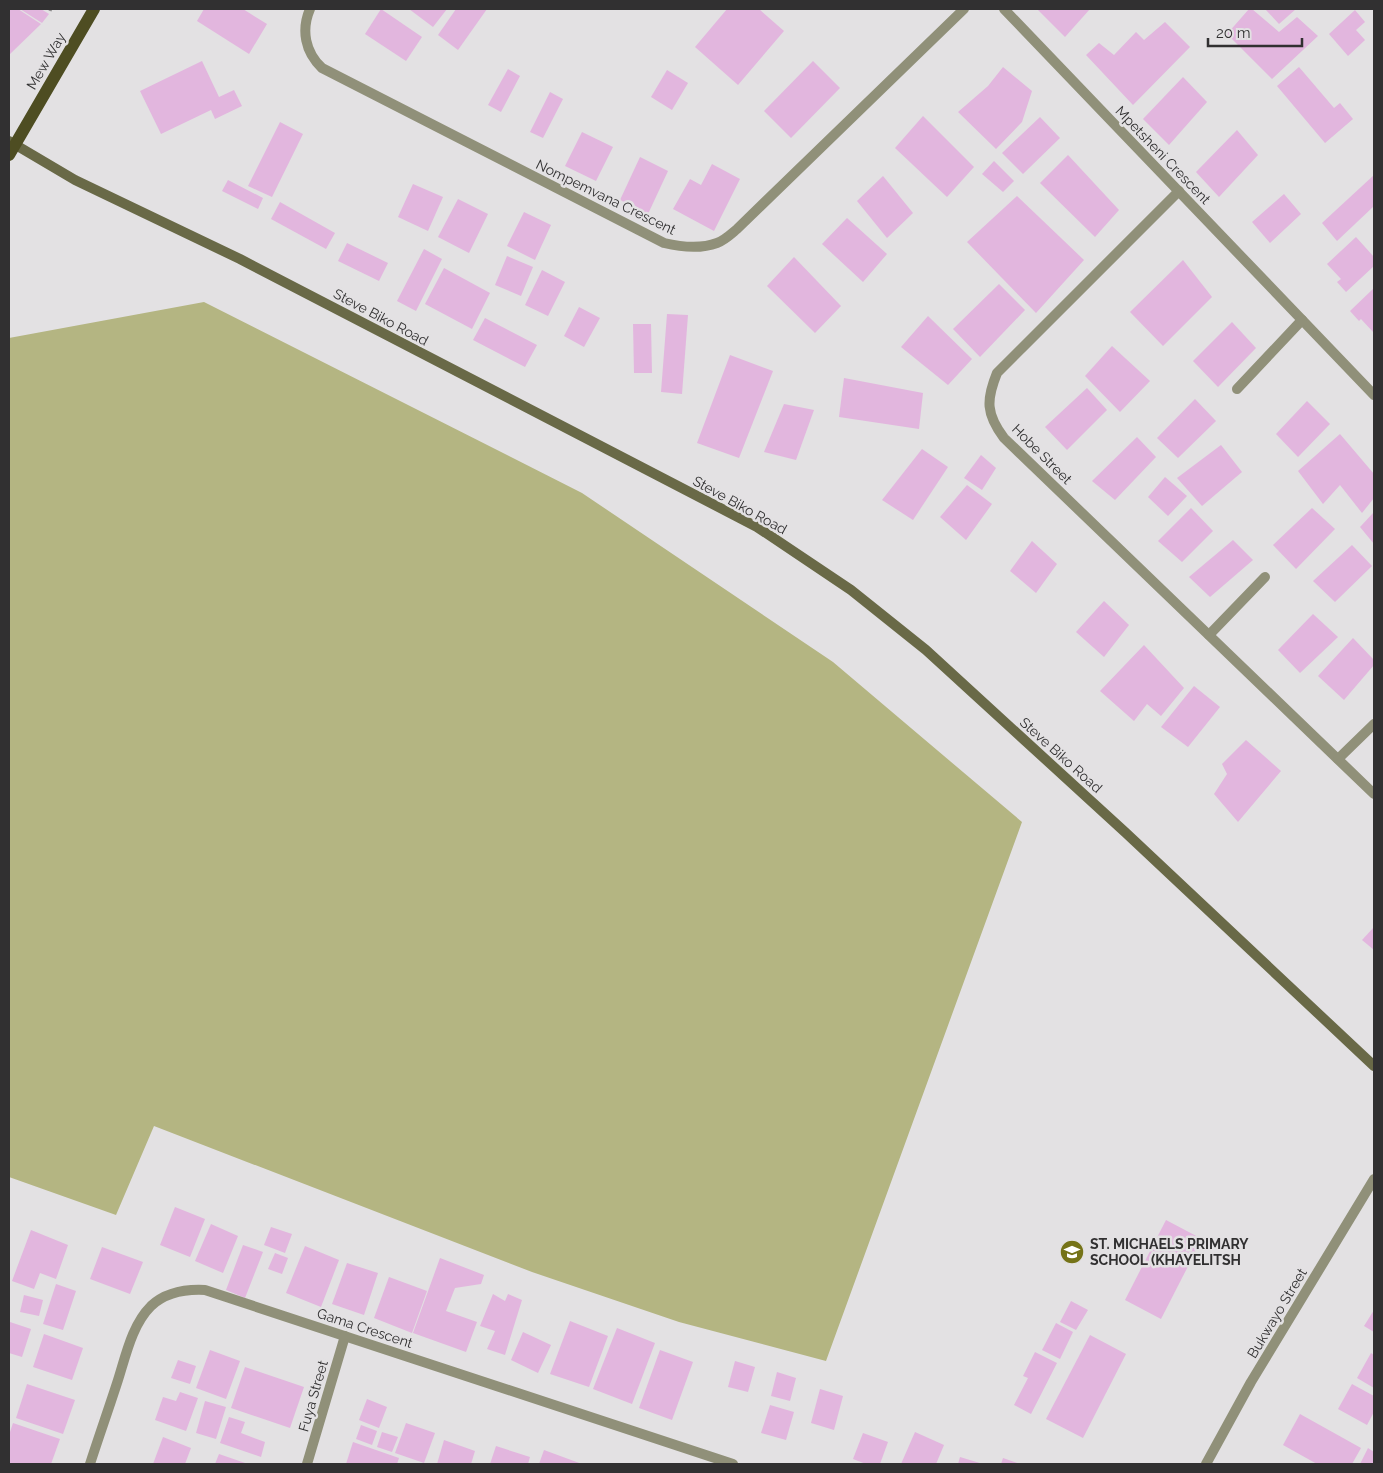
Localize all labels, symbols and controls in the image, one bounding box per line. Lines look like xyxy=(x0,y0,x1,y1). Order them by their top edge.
scale bar xyxy=(1208,15,1302,47)
text: 20 m xyxy=(1216,24,1251,42)
street label: Mew Way xyxy=(23,29,69,92)
street label: Mpetsheni Crescent xyxy=(1112,103,1214,207)
street label: Nompemvana Crescent xyxy=(533,156,679,238)
street label: Steve Biko Road xyxy=(331,285,431,349)
street label: Hobe Street xyxy=(1009,421,1075,487)
street label: Steve Biko Road xyxy=(690,473,790,537)
street label: Steve Biko Road xyxy=(1017,714,1105,796)
place label: ST. MICHAELS PRIMARY SCHOOL (KHAYELITSH xyxy=(1090,1236,1249,1268)
school or university icon: ST. MICHAELS PRIMARY SCHOOL (KHAYELITSH xyxy=(1059,1239,1085,1265)
street label: Bukwayo Street xyxy=(1244,1265,1310,1361)
street label: Gama Crescent xyxy=(315,1305,415,1351)
street label: Fuya Street xyxy=(295,1358,331,1434)

